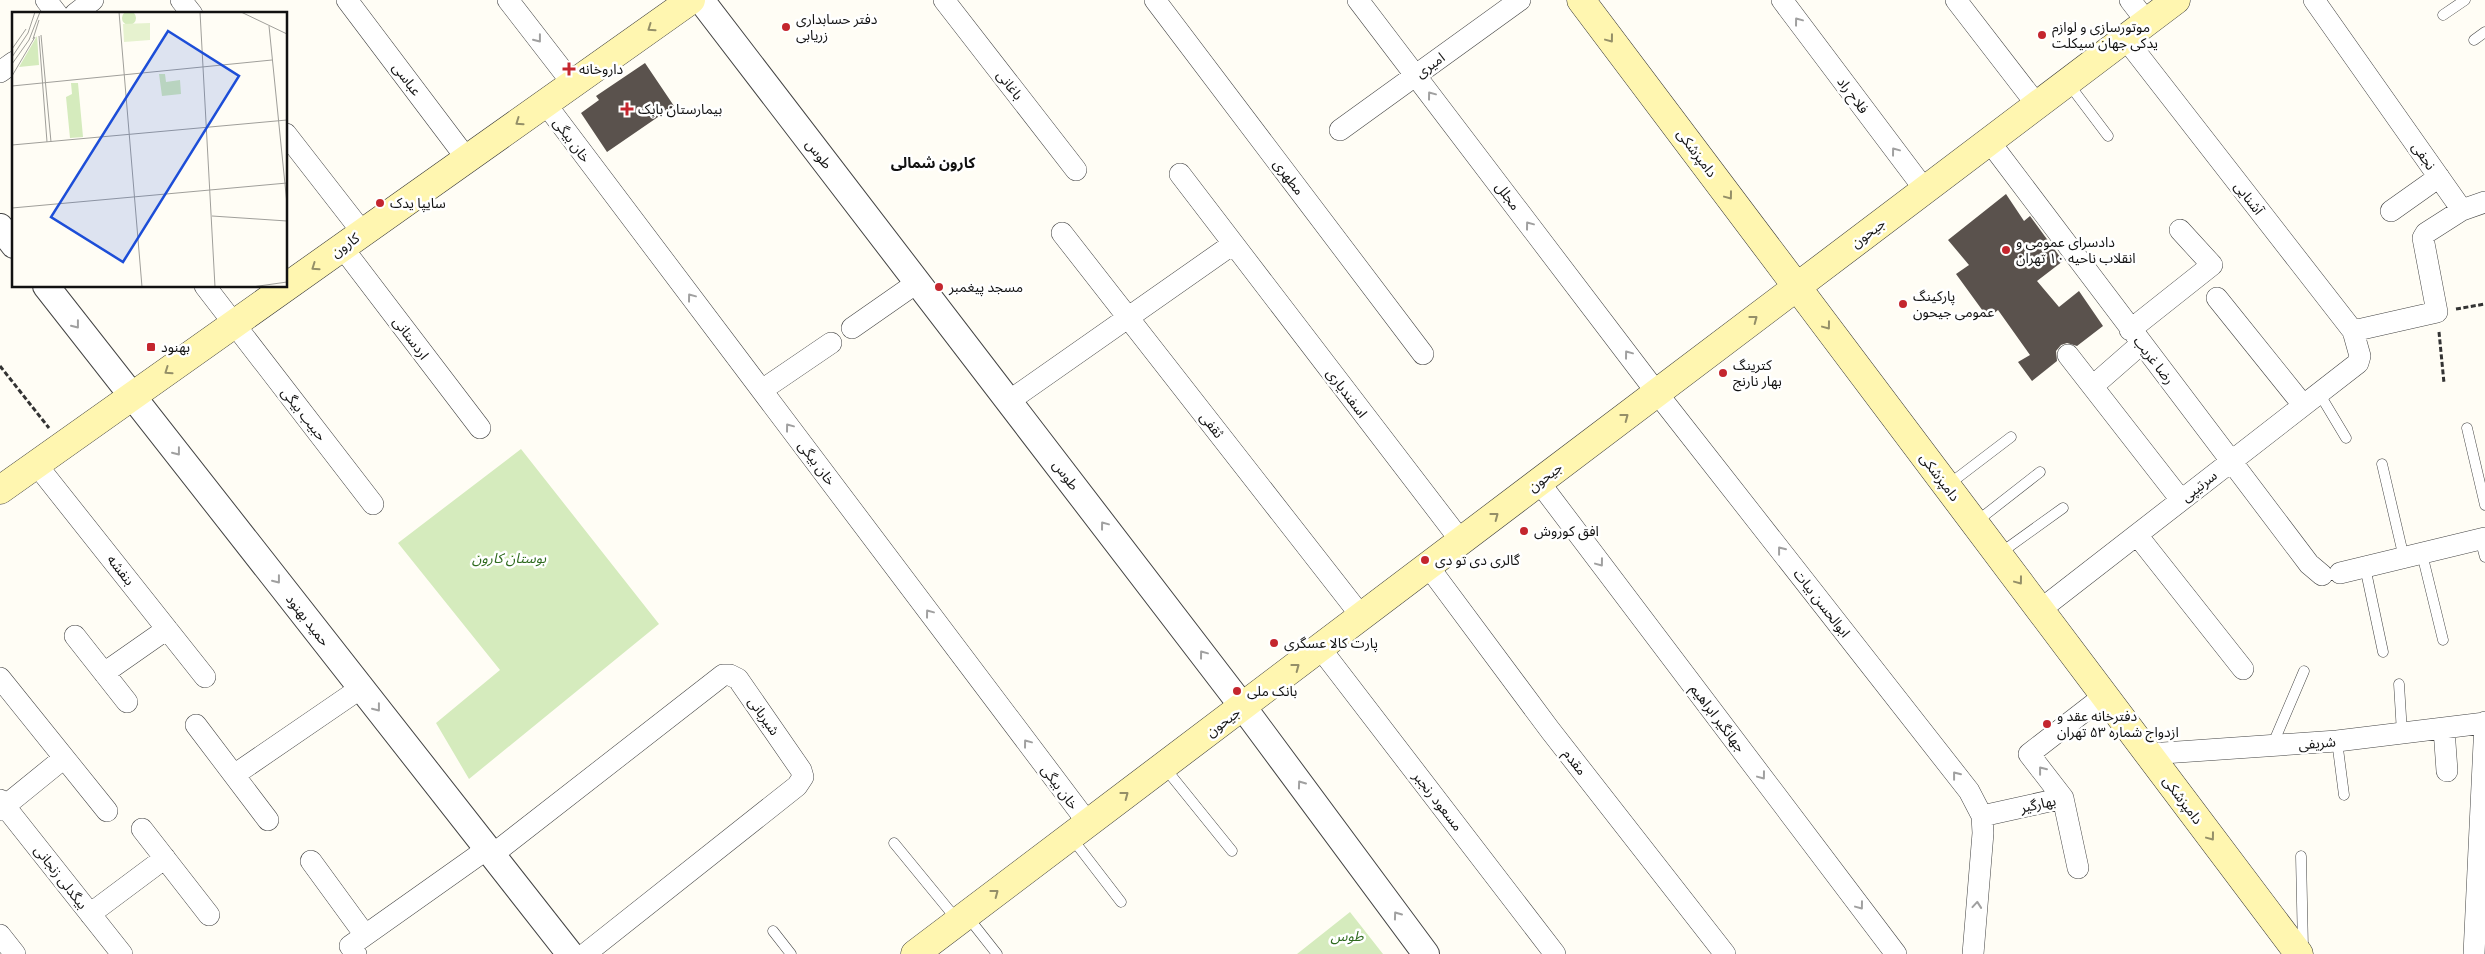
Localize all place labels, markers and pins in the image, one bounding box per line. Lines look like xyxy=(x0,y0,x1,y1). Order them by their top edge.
place label: دفتر حسابداری زریابی xyxy=(796,10,878,44)
place label: موتورسازی و لوازم یدکی جهان سیکلت xyxy=(2052,18,2158,52)
marker: دفتر حسابداری زریابی xyxy=(780,21,792,33)
marker: موتورسازی و لوازم یدکی جهان سیکلت xyxy=(2036,29,2048,41)
place label: داروخانه xyxy=(579,60,624,78)
marker: داروخانه xyxy=(563,63,575,75)
place label: بیمارستان بابک xyxy=(638,100,722,118)
marker: بیمارستان بابک xyxy=(620,102,634,116)
place label: سایپا یدک xyxy=(390,194,446,213)
marker: سایپا یدک xyxy=(374,197,386,209)
place label: دادسرای عمومی و انقلاب ناحیه ۱۰ تهران xyxy=(2016,233,2136,267)
marker: دادسرای عمومی و انقلاب ناحیه ۱۰ تهران xyxy=(2000,244,2012,256)
place label: مسجد پیغمبر xyxy=(948,278,1023,297)
marker: مسجد پیغمبر xyxy=(933,281,945,293)
place label: پارکینگ عمومی جیحون xyxy=(1913,287,1994,321)
marker: پارکینگ عمومی جیحون xyxy=(1897,298,1909,310)
place label: بهنود xyxy=(161,338,190,356)
marker: بهنود xyxy=(145,341,157,353)
place label: کترینگ بهار نارنج xyxy=(1733,356,1782,392)
marker: کترینگ بهار نارنج xyxy=(1717,367,1729,379)
place label: افق کوروش xyxy=(1534,522,1599,541)
marker: افق کوروش xyxy=(1518,525,1530,537)
place label: گالری دی تو دی xyxy=(1435,551,1520,569)
marker: گالری دی تو دی xyxy=(1419,554,1431,566)
place label: پارت کالا عسگری xyxy=(1284,634,1378,653)
marker: پارت کالا عسگری xyxy=(1268,637,1280,649)
place label: بانک ملی xyxy=(1247,682,1298,700)
marker: بانک ملی xyxy=(1231,685,1243,697)
place label: دفترخانه عقد و ازدواج شماره ۵۳ تهران xyxy=(2057,707,2179,743)
marker: دفترخانه عقد و ازدواج شماره ۵۳ تهران xyxy=(2041,718,2053,730)

